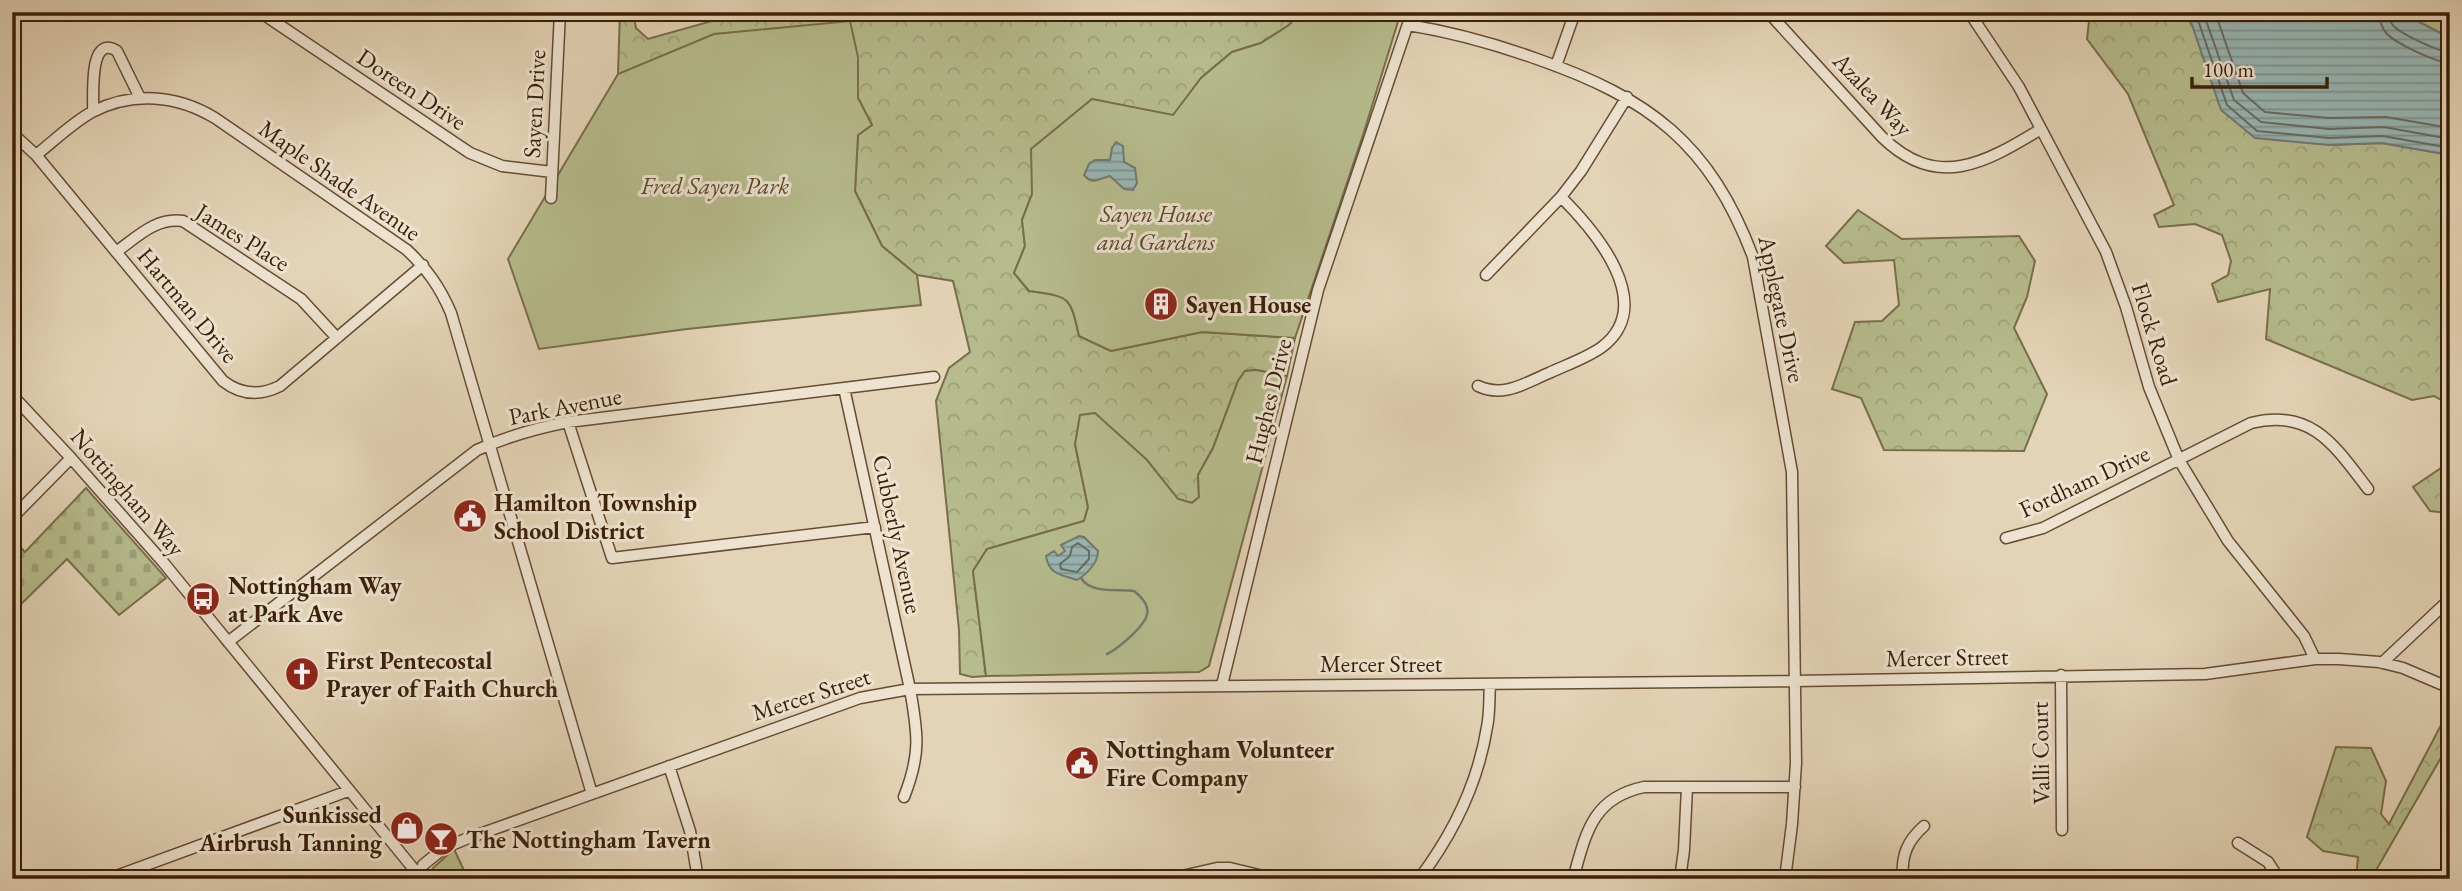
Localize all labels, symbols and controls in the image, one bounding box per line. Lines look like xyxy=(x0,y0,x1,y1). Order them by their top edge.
street label: Doreen Drive xyxy=(351,41,473,137)
street label: Azalea Way xyxy=(1826,45,1920,143)
scale bar xyxy=(2192,46,2327,90)
street label: Sayen Drive xyxy=(516,49,552,159)
text: 100 m xyxy=(2203,56,2254,83)
street label: Maple Shade Avenue xyxy=(253,113,427,247)
park label: Fred Sayen Park xyxy=(640,170,789,201)
street label: James Place xyxy=(188,195,296,278)
park label: Sayen House and Gardens xyxy=(1096,198,1215,257)
street label: Applegate Drive xyxy=(1751,232,1813,385)
street label: Hartman Drive xyxy=(131,241,245,369)
street label: Flock Road xyxy=(2125,279,2186,390)
building icon: Sayen House xyxy=(1142,285,1180,323)
place label: Sayen House xyxy=(1186,289,1311,321)
street label: Hughes Drive xyxy=(1237,335,1299,467)
street label: Park Avenue xyxy=(506,380,624,432)
street label: Nottingham Way xyxy=(64,422,192,563)
street label: Fordham Drive xyxy=(2014,437,2154,525)
street label: Cubberly Avenue xyxy=(866,452,930,616)
place label: Hamilton Township School District xyxy=(494,487,697,546)
public building icon: Hamilton Township School District xyxy=(451,497,489,535)
place label: Nottingham Way at Park Ave xyxy=(228,570,402,629)
bus stop icon: Nottingham Way at Park Ave xyxy=(184,580,222,618)
street label: Mercer Street xyxy=(1885,640,2009,674)
place label: First Pentecostal Prayer of Faith Church xyxy=(326,645,559,705)
street label: Mercer Street xyxy=(1320,648,1443,679)
church icon: First Pentecostal Prayer of Faith Church xyxy=(283,655,321,693)
street label: Mercer Street xyxy=(748,660,875,728)
street label: Valli Court xyxy=(2024,701,2056,805)
place label: Nottingham Volunteer Fire Company xyxy=(1106,734,1334,794)
public building icon: Nottingham Volunteer Fire Company xyxy=(1063,744,1101,782)
place label: Sunkissed Airbrush Tanning xyxy=(198,799,383,859)
shop icon: Sunkissed Airbrush Tanning xyxy=(388,809,426,847)
bar icon: The Nottingham Tavern xyxy=(422,820,460,858)
place label: The Nottingham Tavern xyxy=(466,824,711,856)

